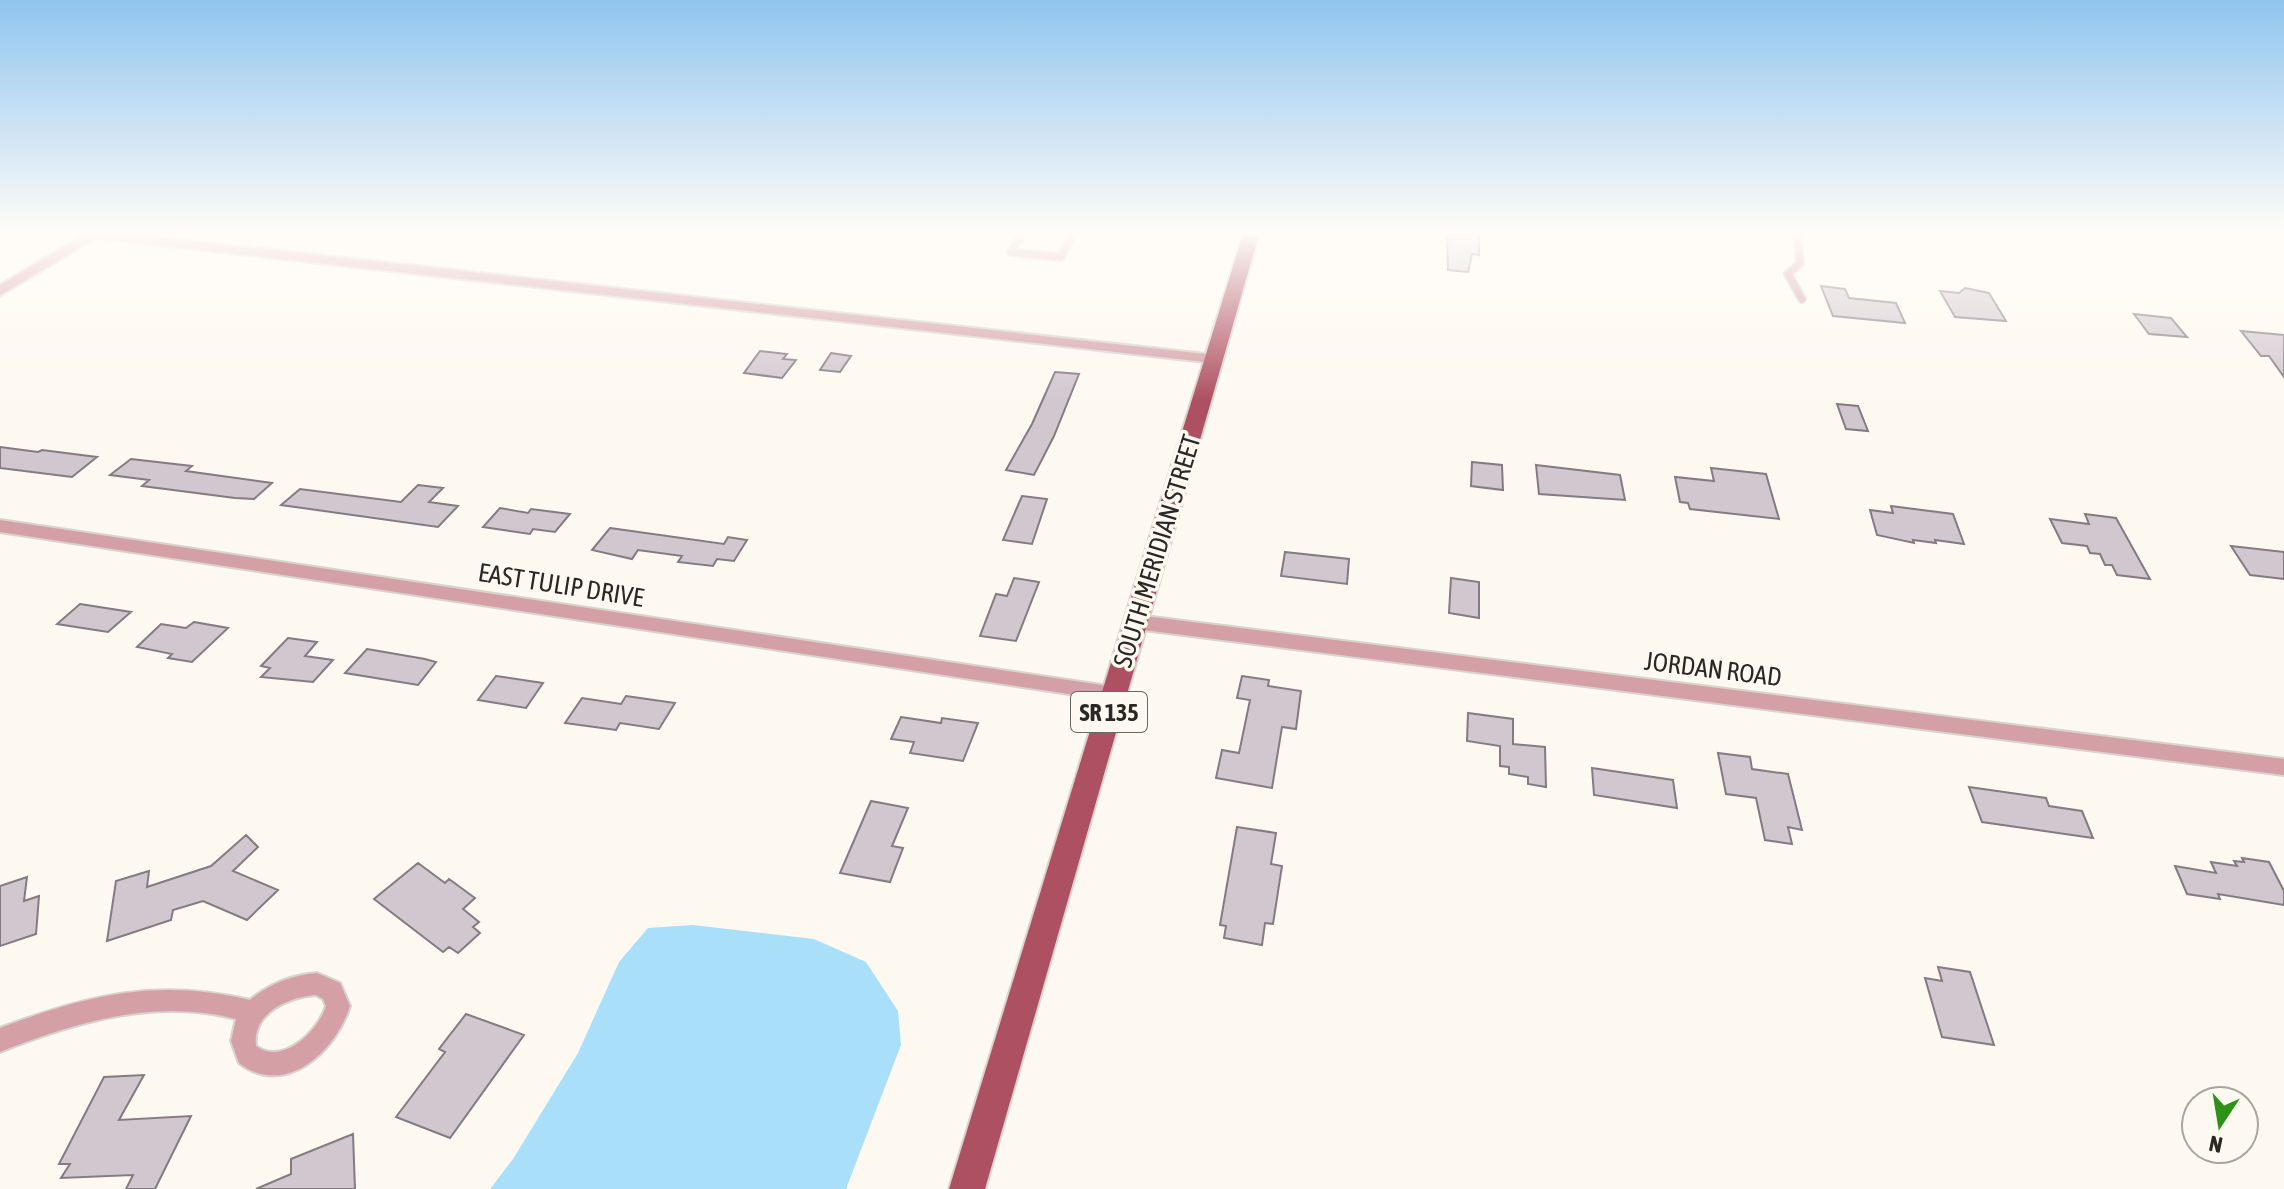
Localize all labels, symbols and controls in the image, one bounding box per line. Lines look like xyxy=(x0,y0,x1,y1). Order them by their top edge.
street label: SOUTH MERIDIAN STREET xyxy=(1107,431,1207,671)
street label: EAST TULIP DRIVE xyxy=(476,557,646,613)
street label: JORDAN ROAD xyxy=(1643,646,1783,692)
road number: SR 135 xyxy=(1071,692,1147,732)
north arrow xyxy=(2180,1085,2260,1165)
text: N xyxy=(2207,1130,2225,1159)

